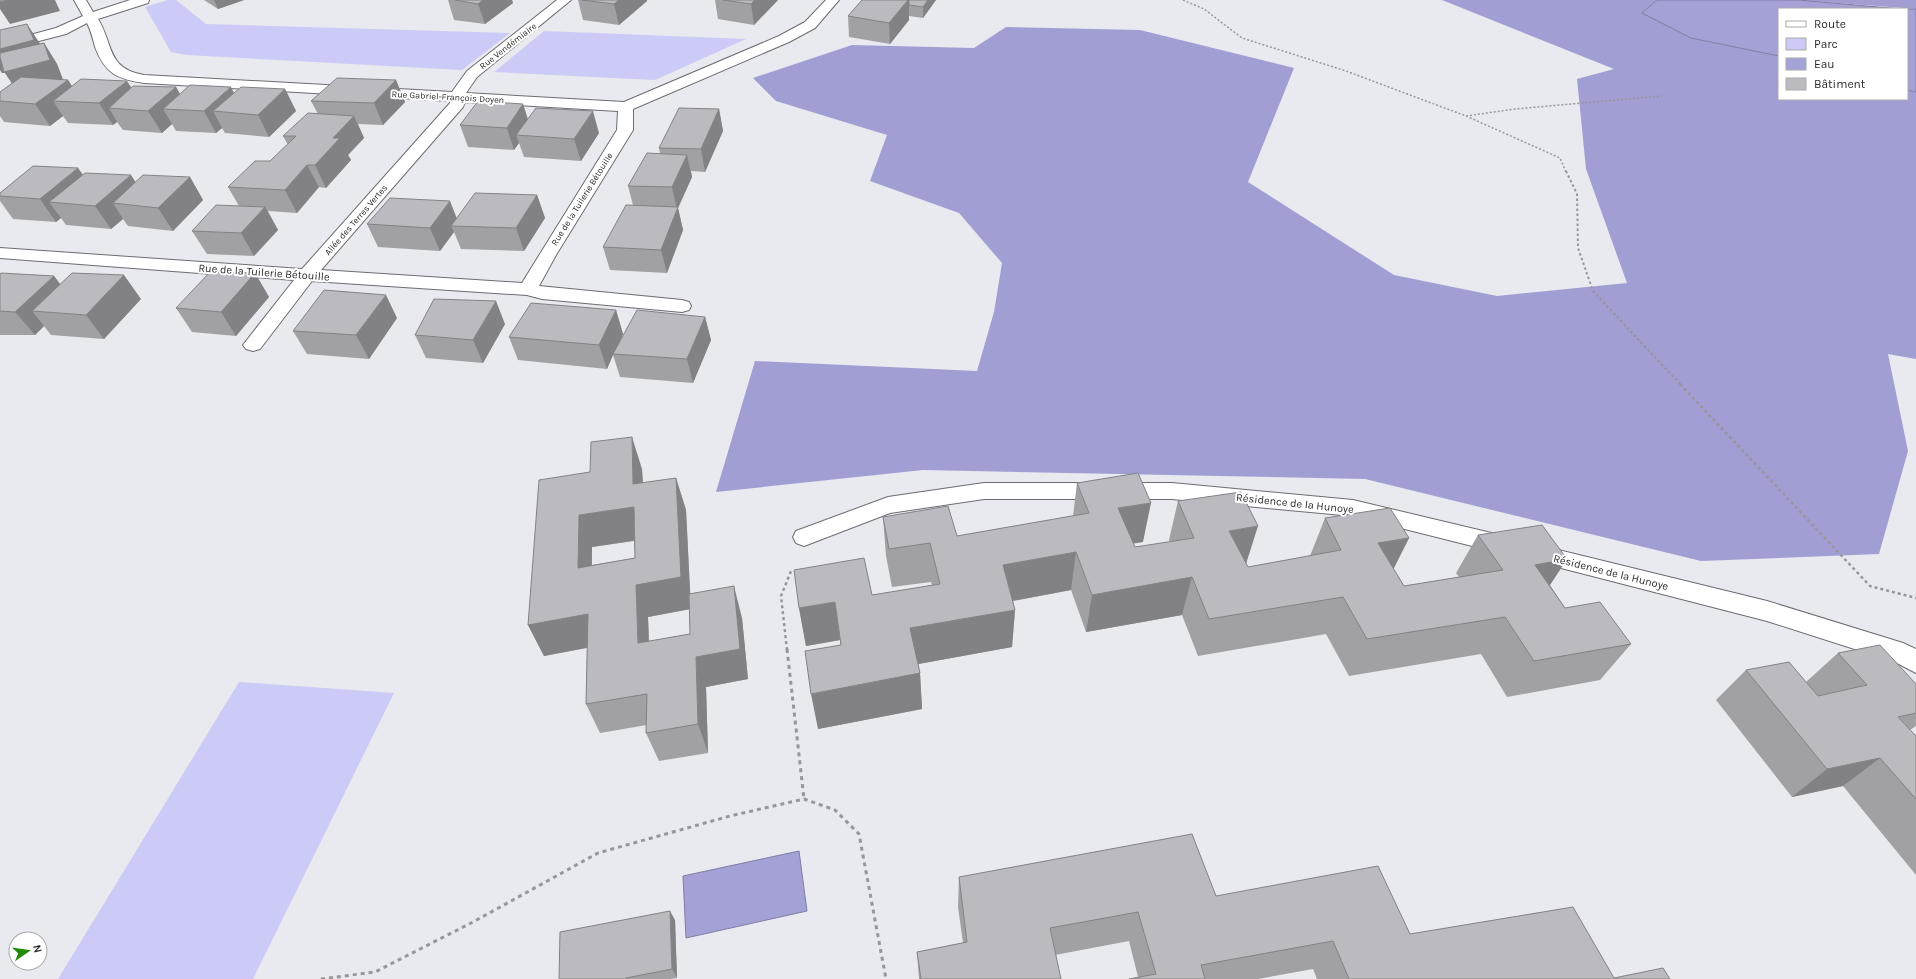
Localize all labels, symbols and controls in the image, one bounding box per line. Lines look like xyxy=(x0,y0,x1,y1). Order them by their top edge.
legend xyxy=(1778,8,1908,100)
text: Route xyxy=(1814,17,1846,31)
street label: Rue Vendémiaire xyxy=(478,21,539,71)
text: Parc xyxy=(1814,37,1838,51)
text: Eau xyxy=(1814,57,1835,71)
text: Bâtiment xyxy=(1814,77,1866,91)
street label: Rue Gabriel-François Doyen xyxy=(391,89,504,106)
street label: Rue de la Tuilerie Bétouille xyxy=(549,150,615,247)
street label: Allée des Terres Vertes xyxy=(323,182,390,257)
street label: Rue de la Tuilerie Bétouille xyxy=(198,261,330,284)
street label: Résidence de la Hunoye xyxy=(1236,491,1355,516)
street label: Résidence de la Hunoye xyxy=(1552,552,1670,593)
north arrow xyxy=(8,931,48,971)
text: N xyxy=(30,944,44,954)

